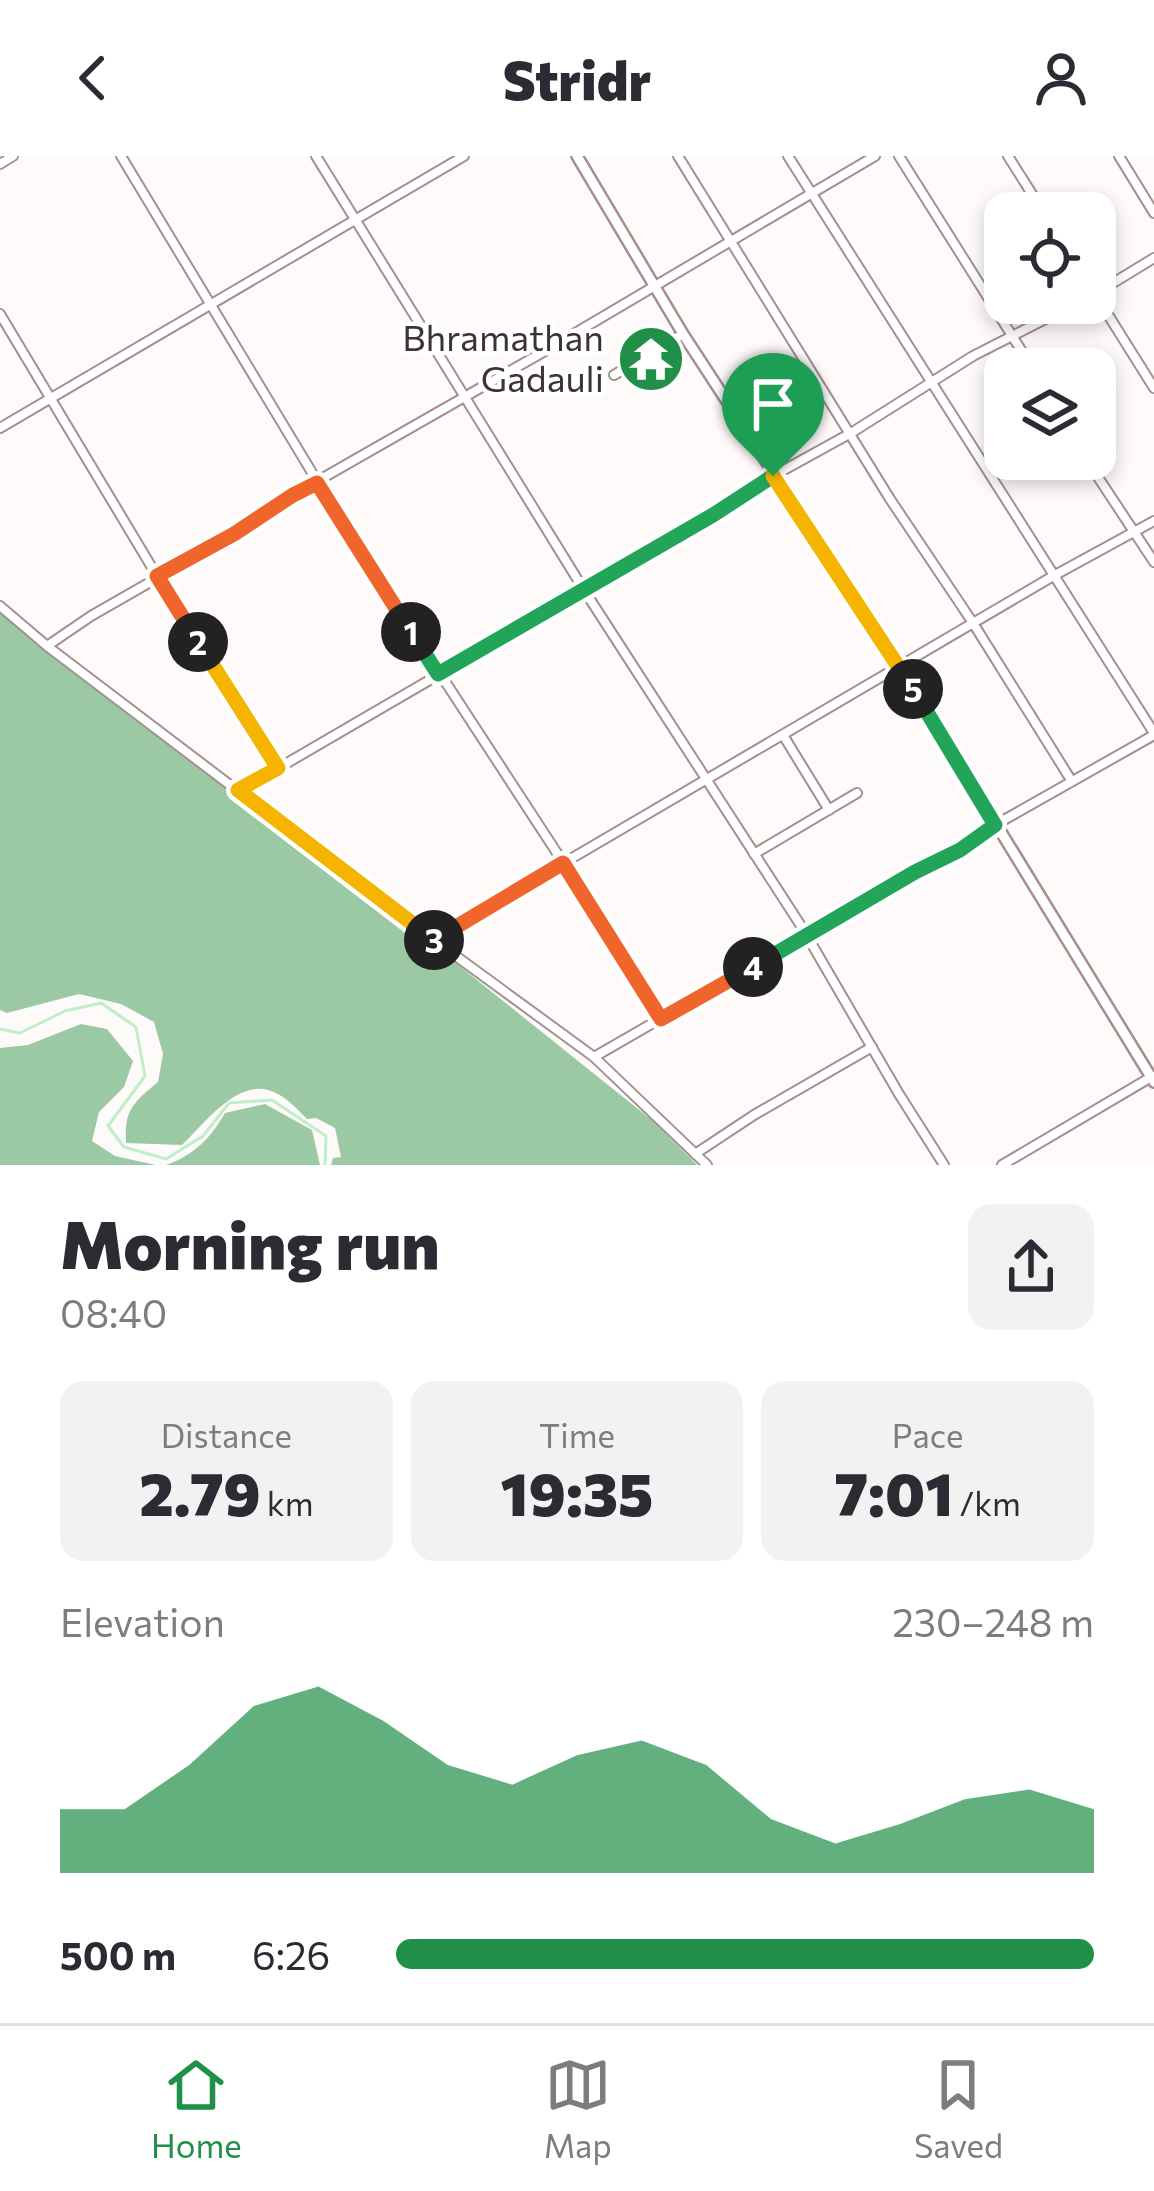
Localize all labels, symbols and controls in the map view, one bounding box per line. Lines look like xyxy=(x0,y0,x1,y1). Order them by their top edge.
icon: back xyxy=(60,45,126,111)
text: Stridr xyxy=(503,45,651,111)
icon: person xyxy=(1028,45,1094,111)
map controls xyxy=(984,192,1116,480)
button: locate xyxy=(984,192,1116,324)
place label: Bhramathan Gadauli xyxy=(402,314,604,399)
temple icon: Bhramathan Gadauli xyxy=(616,324,686,394)
button: layers xyxy=(984,348,1116,480)
pin xyxy=(722,353,824,476)
icon: arrive xyxy=(740,371,806,437)
pin: 1 xyxy=(381,602,441,662)
text: 1 xyxy=(404,611,418,652)
pin: 2 xyxy=(168,612,228,672)
text: 2 xyxy=(189,621,207,662)
pin: 5 xyxy=(883,659,943,719)
text: 5 xyxy=(903,668,923,709)
pin: 3 xyxy=(404,910,464,970)
text: 3 xyxy=(424,919,444,960)
pin: 4 xyxy=(723,937,783,997)
text: 4 xyxy=(743,946,763,987)
text: Morning run xyxy=(60,1202,440,1283)
button: share xyxy=(968,1204,1094,1330)
text: 08:40 xyxy=(60,1288,167,1336)
text: Distance xyxy=(161,1414,292,1455)
text: Time xyxy=(539,1414,615,1455)
text: Pace xyxy=(892,1414,964,1455)
text: 2.79 xyxy=(139,1455,261,1528)
text: 19:35 xyxy=(501,1455,653,1528)
text: 7:01 xyxy=(834,1455,953,1528)
text: km xyxy=(261,1482,314,1523)
text: /km xyxy=(953,1482,1021,1523)
text: Elevation xyxy=(60,1597,225,1645)
text: 230–248 m xyxy=(892,1597,1094,1645)
text: 500 m xyxy=(60,1930,176,1978)
text: 6:26 xyxy=(252,1930,330,1978)
tab: Home xyxy=(151,2052,242,2165)
tab: Map xyxy=(544,2052,612,2165)
tab: Saved xyxy=(914,2052,1003,2165)

